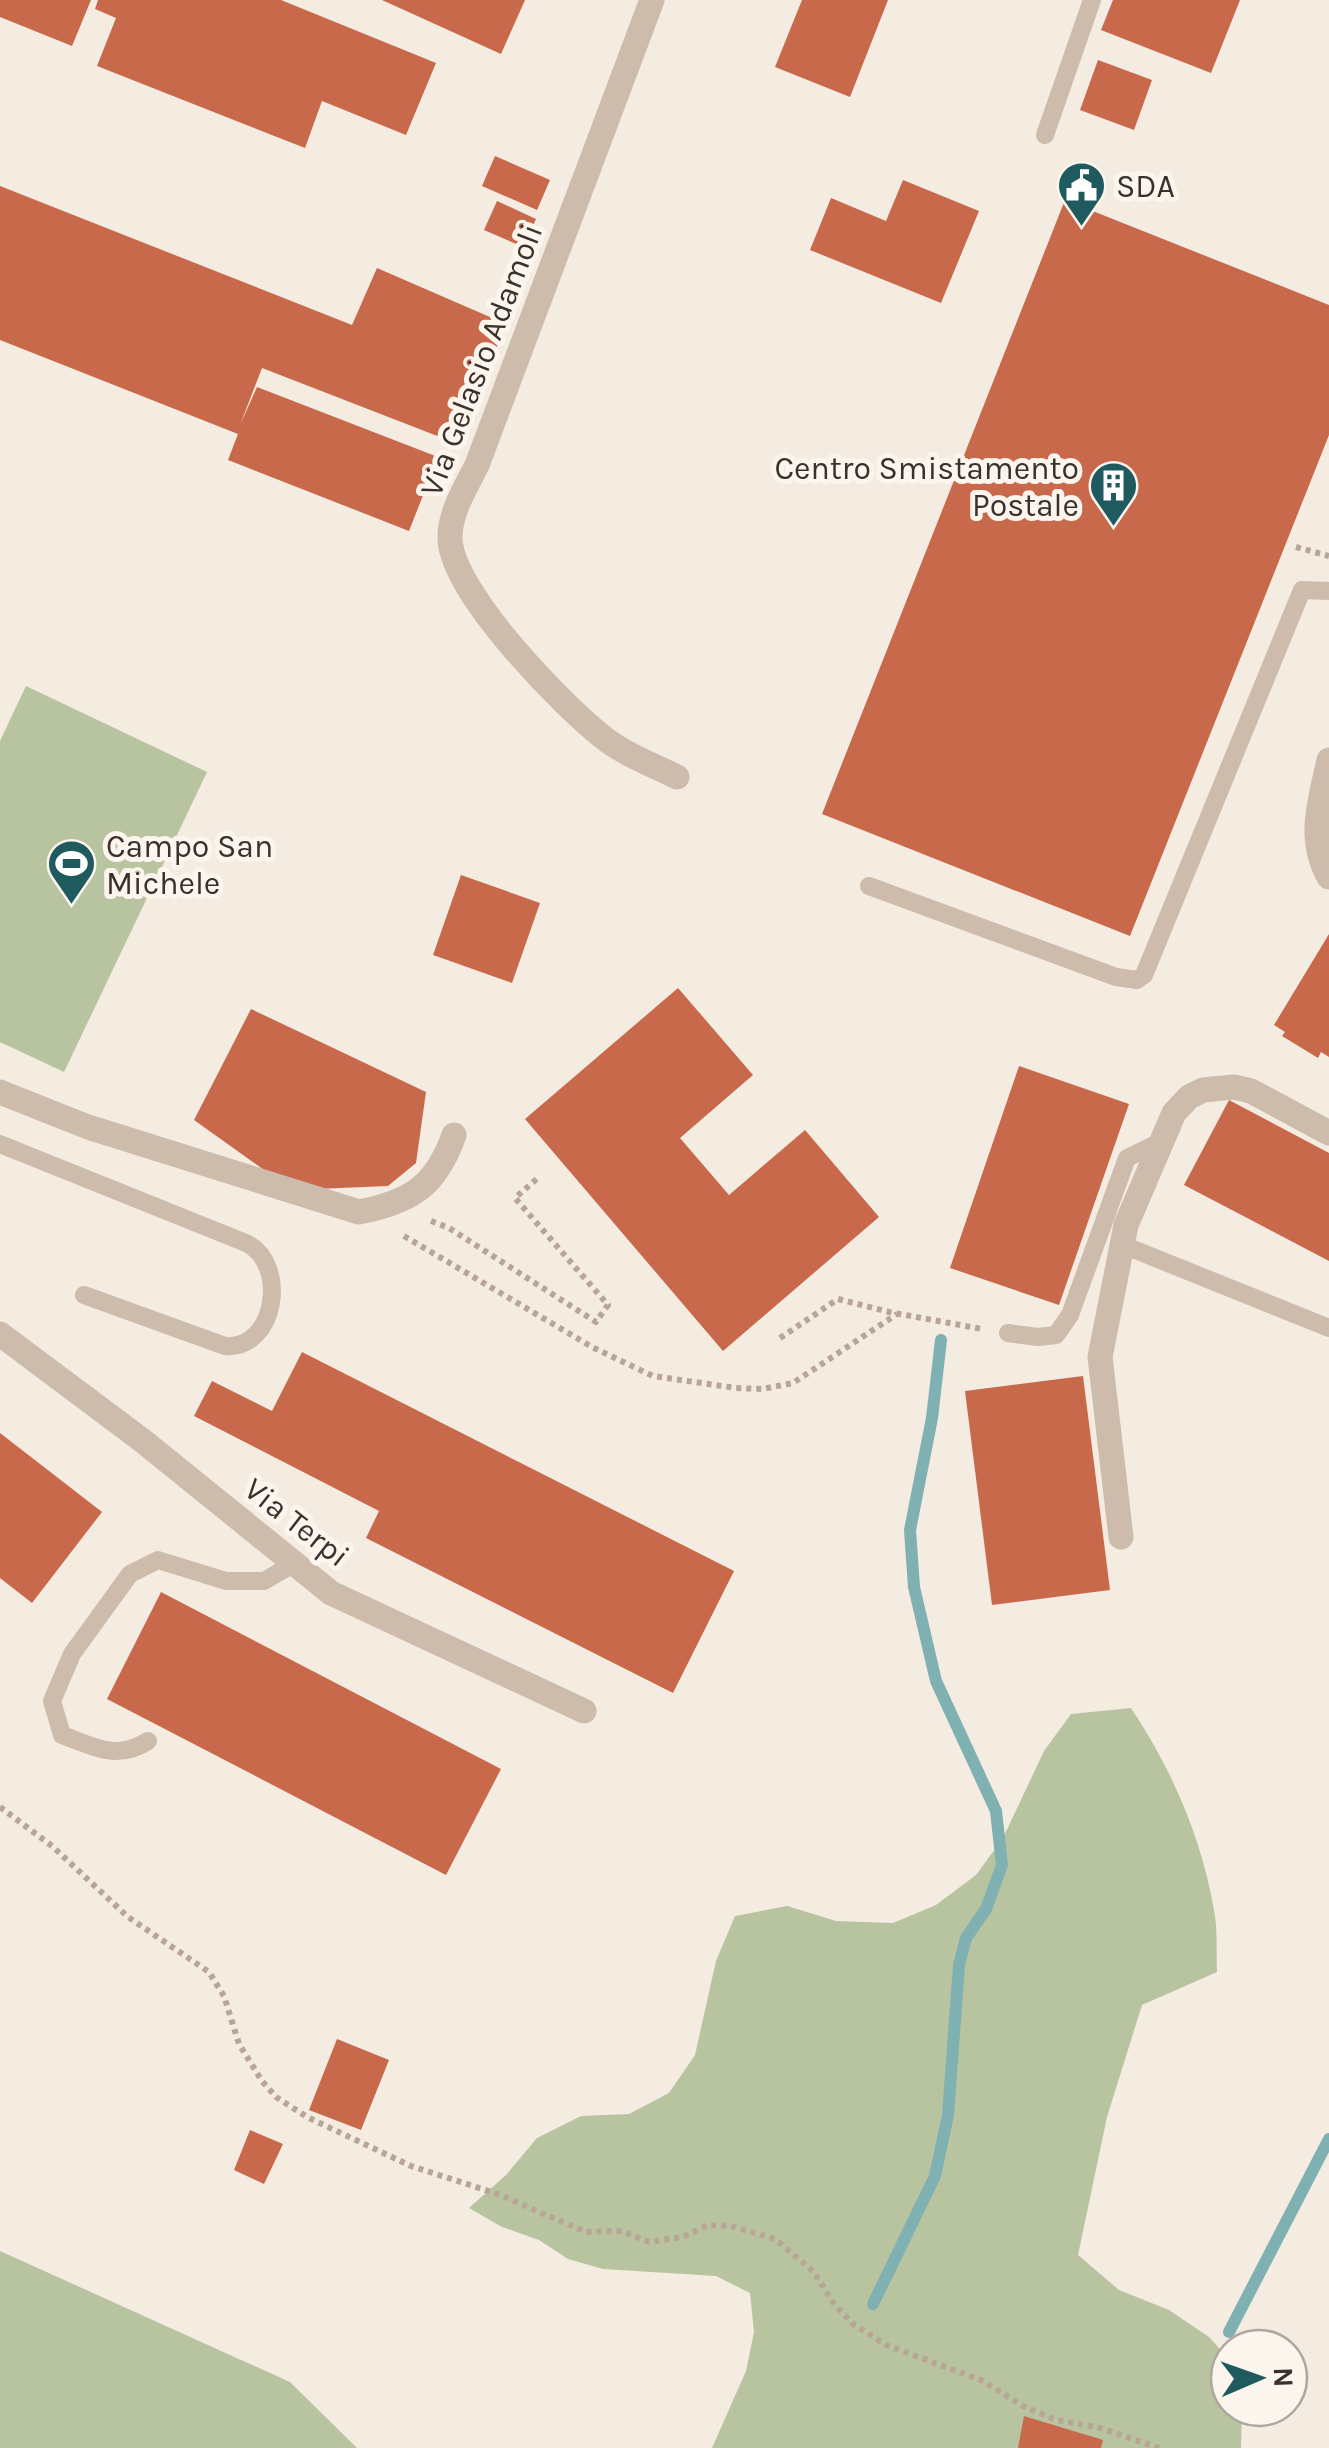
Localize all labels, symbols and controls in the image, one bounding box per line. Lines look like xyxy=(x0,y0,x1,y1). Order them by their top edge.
public building icon: SDA xyxy=(1055,160,1107,228)
place label: SDA xyxy=(1116,168,1175,205)
street label: Via Gelasio Adamoli xyxy=(412,219,550,502)
place label: Centro Smistamento Postale xyxy=(774,450,1079,524)
building icon: Centro Smistamento Postale xyxy=(1088,460,1140,528)
place label: Campo San Michele xyxy=(106,828,273,902)
sports icon: Campo San Michele xyxy=(45,838,97,906)
street label: Via Terpi xyxy=(237,1470,356,1575)
north arrow xyxy=(1209,2328,1309,2428)
text: N xyxy=(1267,2367,1300,2388)

